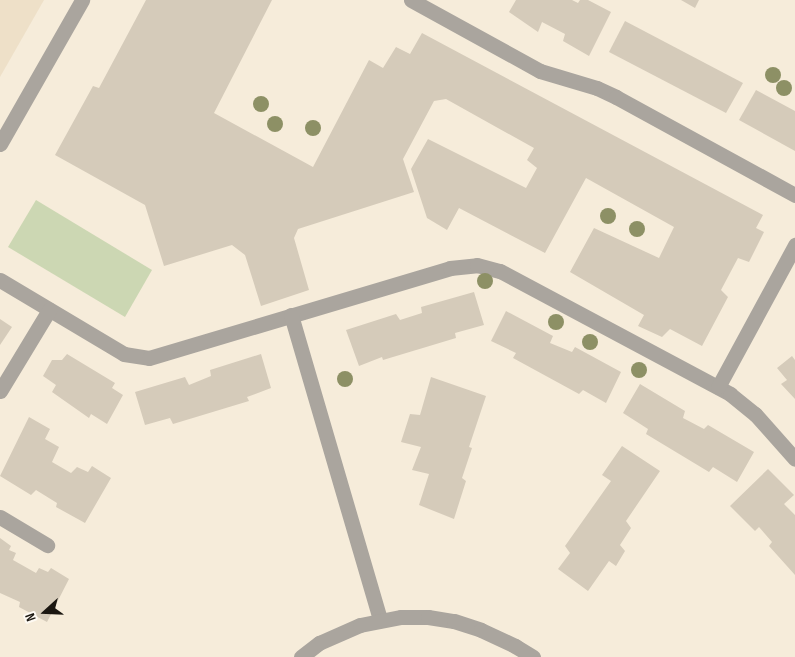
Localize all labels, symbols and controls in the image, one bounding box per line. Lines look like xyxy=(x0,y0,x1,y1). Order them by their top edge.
north arrow xyxy=(20,587,70,637)
text: N xyxy=(21,611,40,624)

